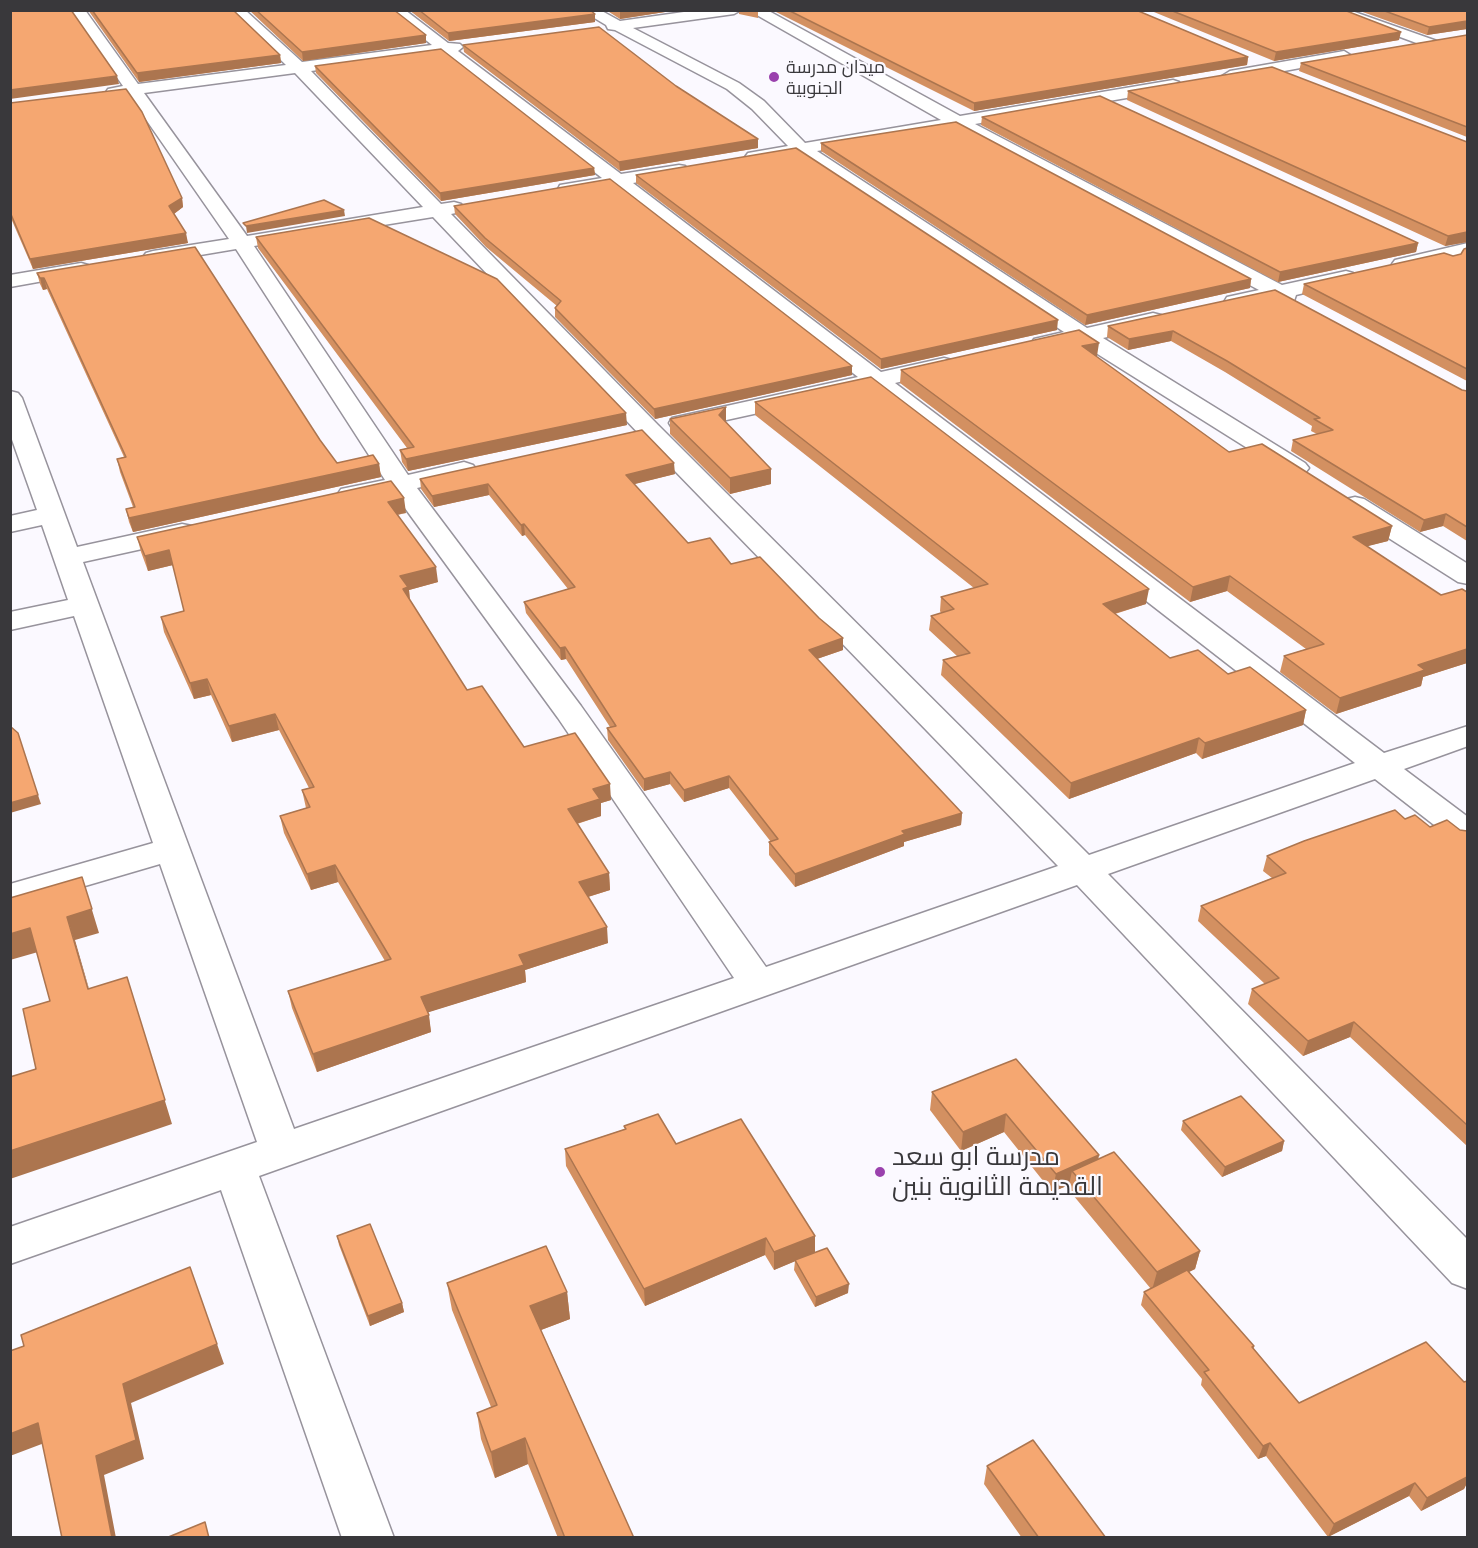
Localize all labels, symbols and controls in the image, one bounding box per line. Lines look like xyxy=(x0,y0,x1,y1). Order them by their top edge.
place label: ميدان مدرسة الجنوبية xyxy=(786,56,885,98)
marker: ميدان مدرسة الجنوبية xyxy=(767,70,781,84)
place label: مدرسة ابو سعد القديمة الثانوية بنين xyxy=(892,1141,1103,1202)
marker: مدرسة ابو سعد القديمة الثانوية بنين xyxy=(873,1165,887,1179)

